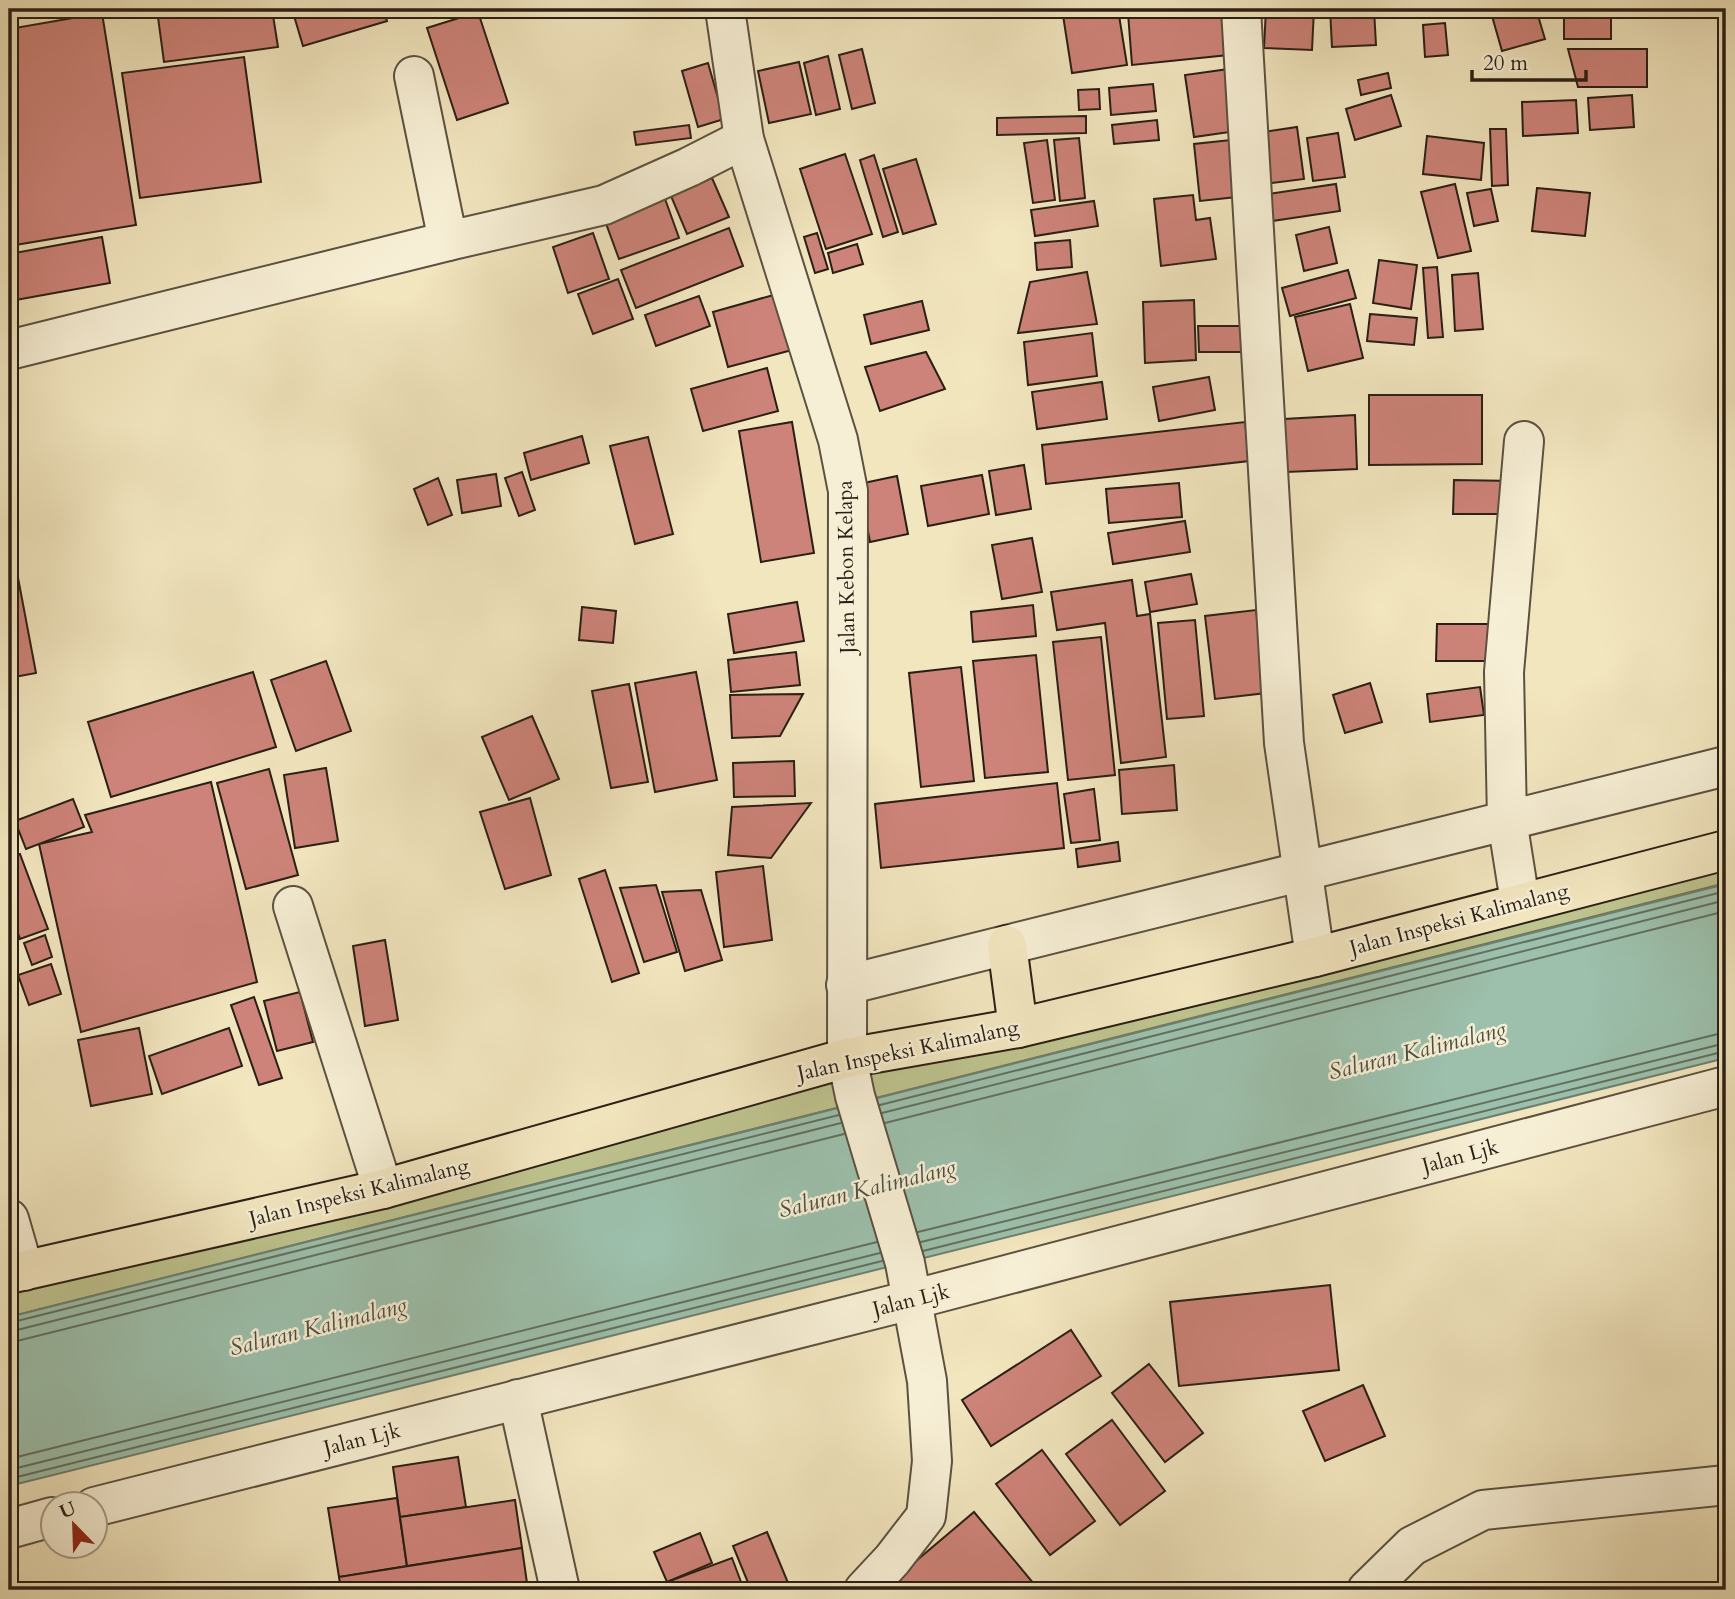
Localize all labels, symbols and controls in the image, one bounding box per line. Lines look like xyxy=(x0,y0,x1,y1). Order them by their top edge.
scale bar xyxy=(1472,38,1586,82)
text: 20 m xyxy=(1483,49,1528,78)
street label: Jalan Kebon Kelapa xyxy=(830,480,863,657)
street label: Jalan Inspeksi Kalimalang xyxy=(1343,876,1572,963)
street label: Jalan Inspeksi Kalimalang xyxy=(792,1013,1022,1089)
water label: Saluran Kalimalang xyxy=(1325,1013,1510,1088)
street label: Jalan Ljk xyxy=(1416,1132,1502,1181)
street label: Jalan Inspeksi Kalimalang xyxy=(243,1151,472,1235)
water label: Saluran Kalimalang xyxy=(775,1151,960,1226)
street label: Jalan Ljk xyxy=(867,1277,953,1325)
water label: Saluran Kalimalang xyxy=(226,1289,411,1364)
street label: Jalan Ljk xyxy=(318,1416,404,1464)
north arrow xyxy=(38,1490,108,1560)
text: U xyxy=(56,1495,80,1525)

